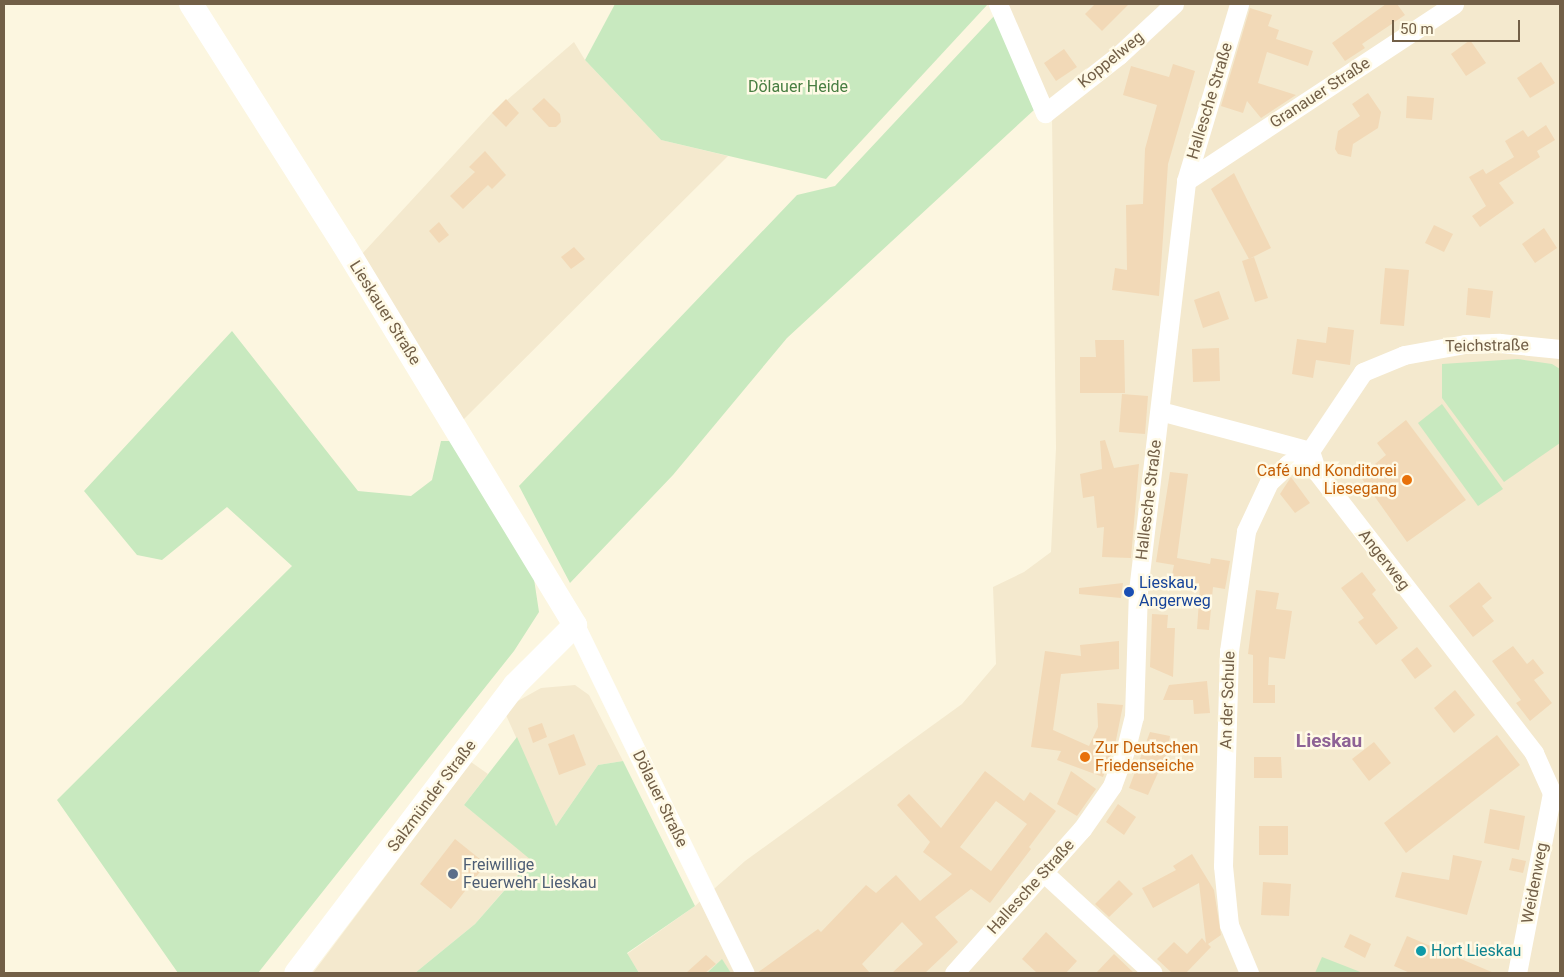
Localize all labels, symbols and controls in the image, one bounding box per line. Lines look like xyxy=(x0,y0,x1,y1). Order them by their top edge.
scale bar xyxy=(1394,10,1522,42)
text: 50 m xyxy=(1400,20,1434,38)
street label: Koppelweg xyxy=(1074,28,1148,92)
street label: Hallesche Straße xyxy=(1183,40,1237,162)
street label: Granauer Straße xyxy=(1266,53,1374,133)
park label: Dölauer Heide xyxy=(748,77,848,97)
street label: Lieskauer Straße xyxy=(345,257,425,369)
street label: Teichstraße xyxy=(1445,336,1529,356)
street label: Hallesche Straße xyxy=(1132,439,1166,561)
place label: Café und Konditorei Liesegang xyxy=(1257,461,1397,499)
marker: Café und Konditorei Liesegang xyxy=(1401,474,1413,486)
street label: Angerweg xyxy=(1354,526,1414,594)
place label: Lieskau, Angerweg xyxy=(1139,573,1211,611)
marker: Lieskau, Angerweg xyxy=(1123,586,1135,598)
street label: An der Schule xyxy=(1217,651,1239,749)
district label: Lieskau xyxy=(1296,730,1362,752)
street label: Salzmünder Straße xyxy=(384,736,480,856)
place label: Zur Deutschen Friedenseiche xyxy=(1095,738,1198,776)
street label: Dölauer Straße xyxy=(628,747,692,851)
marker: Zur Deutschen Friedenseiche xyxy=(1079,751,1091,763)
street label: Hallesche Straße xyxy=(983,836,1079,938)
street label: Weidenweg xyxy=(1518,841,1552,925)
place label: Freiwillige Feuerwehr Lieskau xyxy=(463,855,597,893)
marker: Freiwillige Feuerwehr Lieskau xyxy=(447,868,459,880)
place label: Hort Lieskau xyxy=(1431,941,1521,961)
marker: Hort Lieskau xyxy=(1415,945,1427,957)

